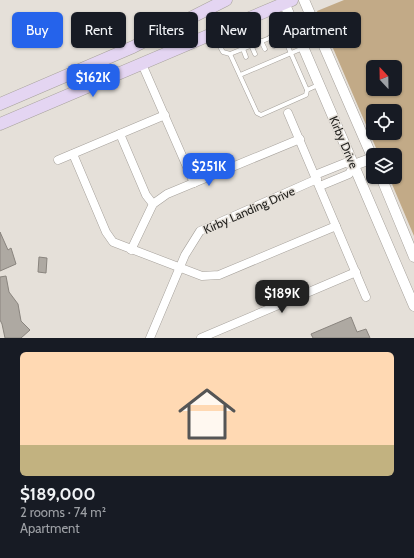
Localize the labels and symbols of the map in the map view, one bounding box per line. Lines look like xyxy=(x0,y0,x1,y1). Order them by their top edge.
north arrow xyxy=(366,60,402,96)
pin: $162K xyxy=(65,64,121,98)
street label: Kirby Drive xyxy=(326,113,362,171)
pin: $251K xyxy=(181,153,237,187)
street label: Kirby Landing Drive xyxy=(201,183,297,237)
pin: $189K xyxy=(254,280,310,314)

